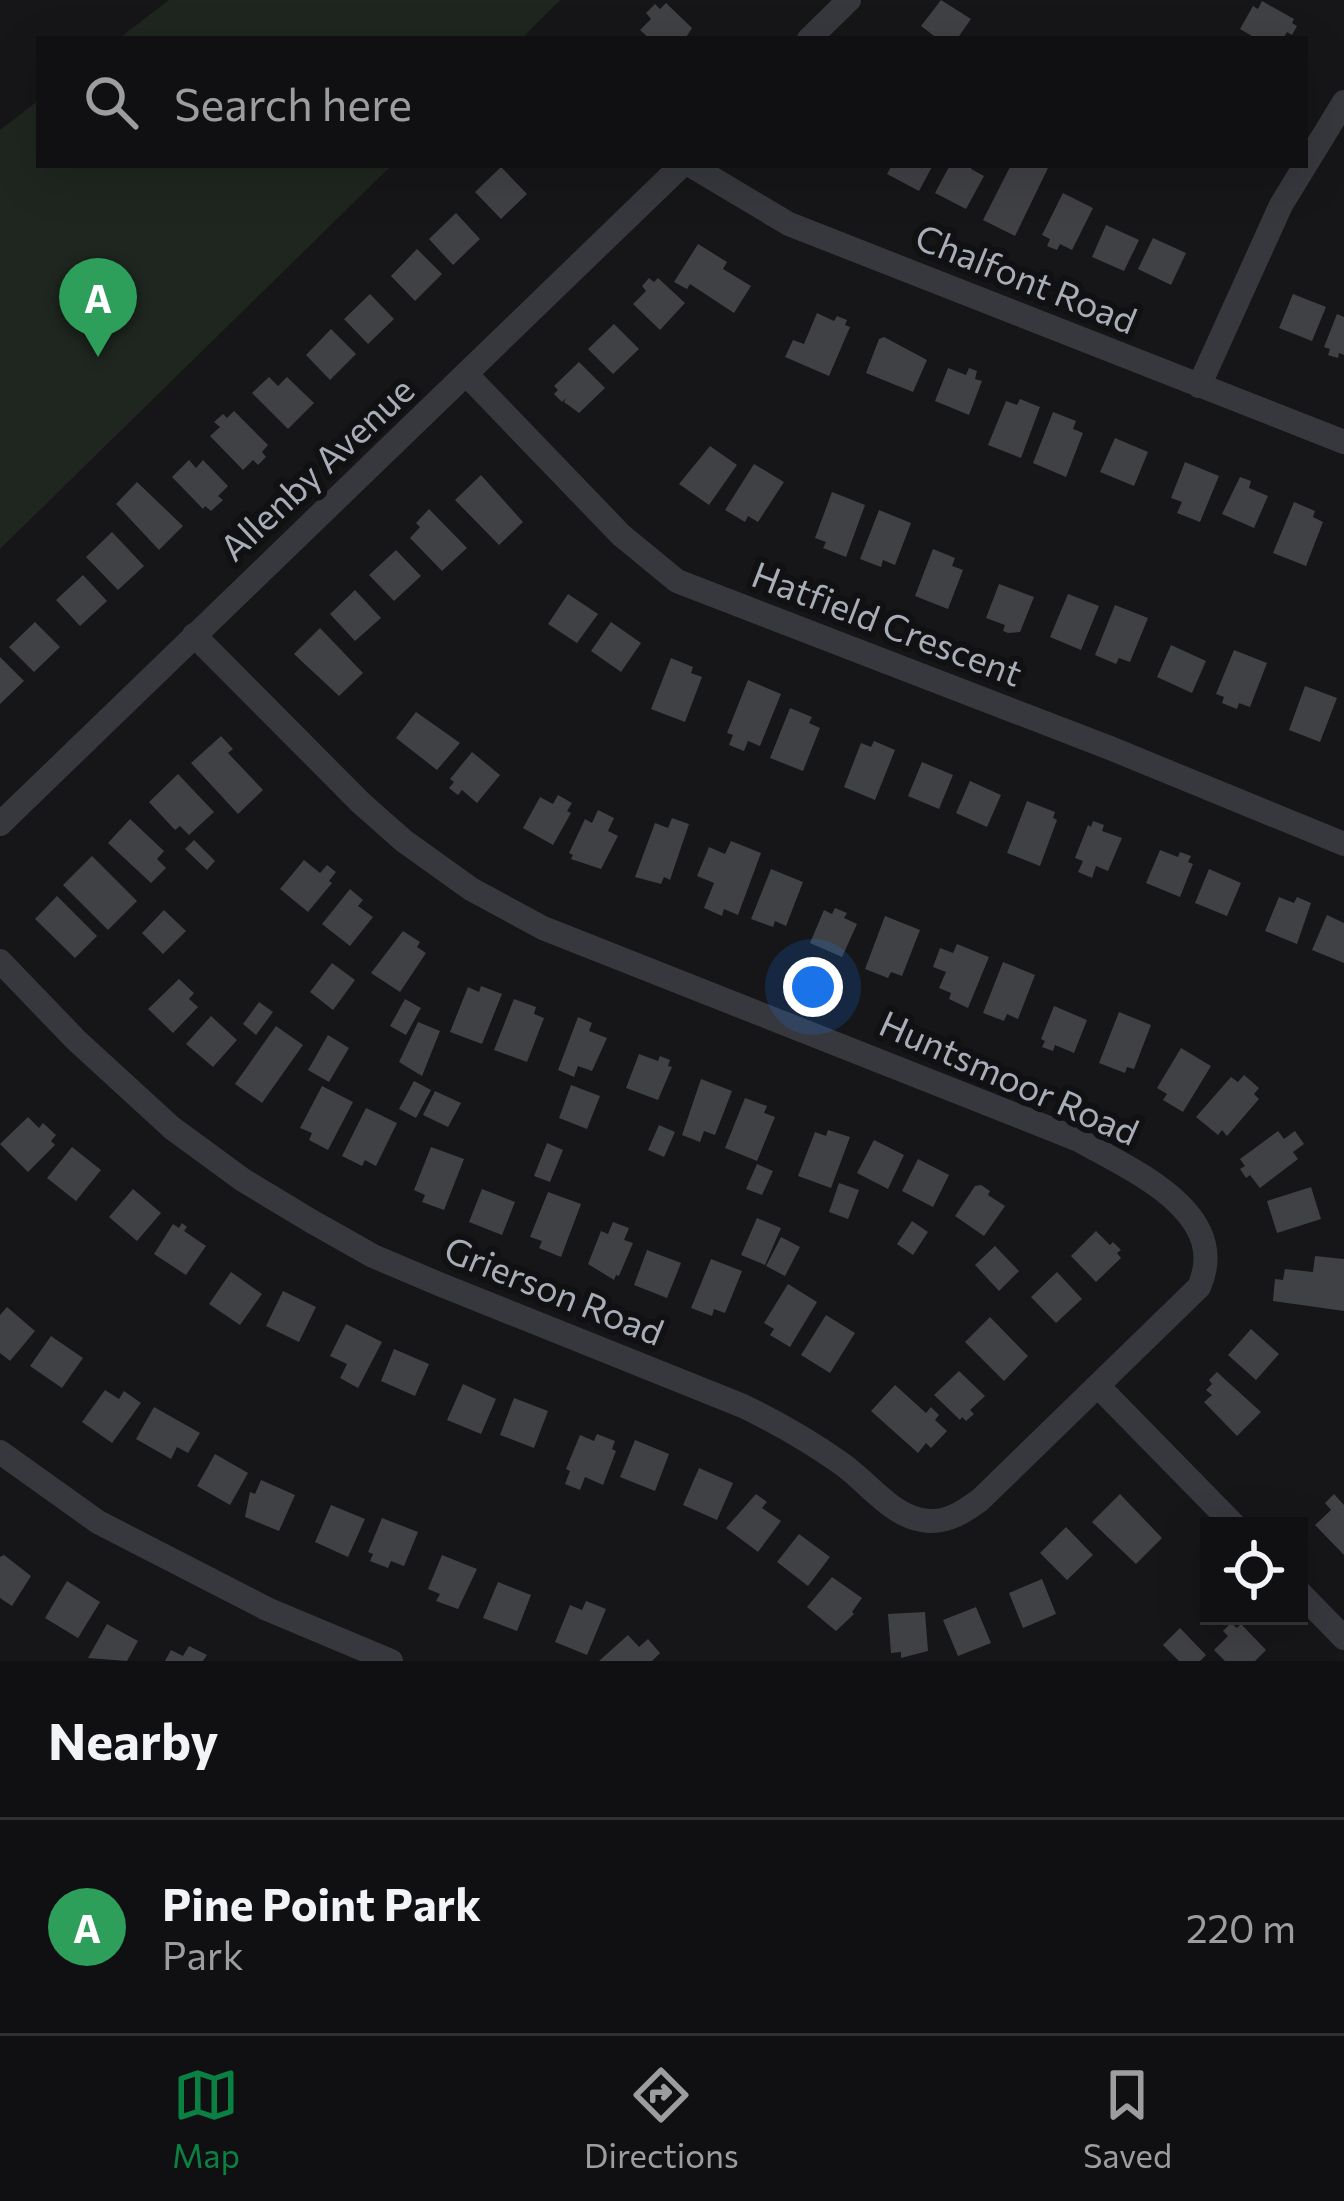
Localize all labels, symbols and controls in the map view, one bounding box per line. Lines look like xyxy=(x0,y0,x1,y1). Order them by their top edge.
search box xyxy=(36,36,1308,168)
icon: search xyxy=(78,69,144,135)
text: Search here xyxy=(174,75,412,130)
street label: Chalfont Road xyxy=(910,213,1144,341)
pin: A xyxy=(59,258,137,357)
street label: Allenby Avenue xyxy=(210,366,422,569)
street label: Hatfield Crescent xyxy=(746,550,1029,694)
your location xyxy=(783,957,843,1017)
street label: Huntsmoor Road xyxy=(874,999,1146,1153)
street label: Grierson Road xyxy=(439,1225,671,1353)
map controls xyxy=(1200,1517,1308,1625)
button: locate xyxy=(1200,1517,1308,1625)
text: Nearby xyxy=(48,1708,218,1771)
text: Pine Point Park xyxy=(162,1875,481,1930)
text: A xyxy=(73,1903,101,1951)
text: 220 m xyxy=(1186,1903,1296,1951)
text: Park xyxy=(162,1930,244,1978)
tab: Map xyxy=(172,2062,240,2175)
tab: Directions xyxy=(584,2062,739,2175)
tab: Saved xyxy=(1083,2062,1172,2175)

